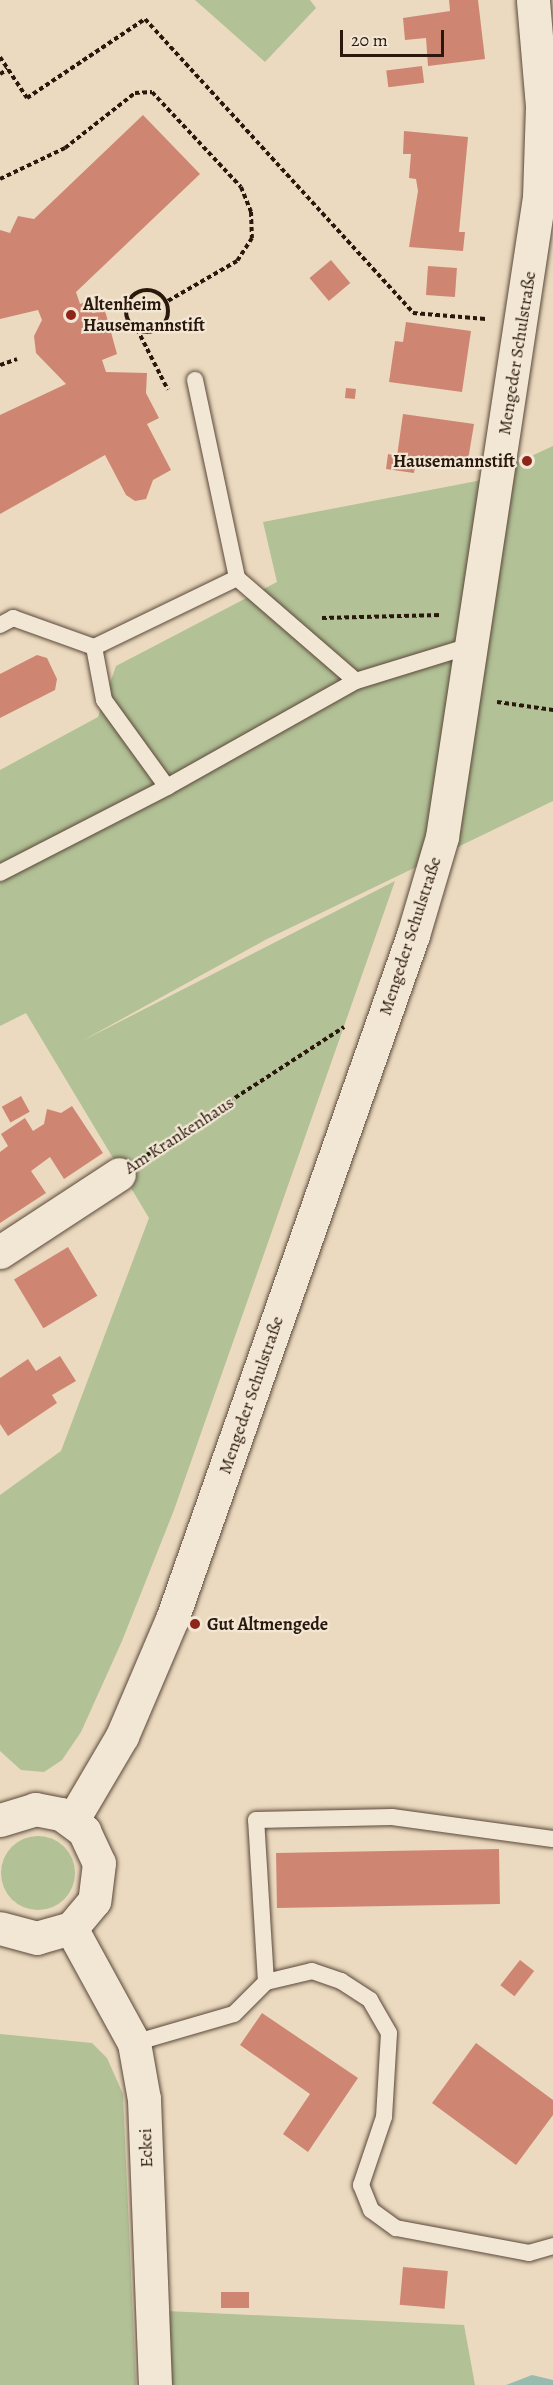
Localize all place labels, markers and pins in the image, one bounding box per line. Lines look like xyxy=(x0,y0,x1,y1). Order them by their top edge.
place label: Altenheim Hausemannstift xyxy=(83,294,205,336)
marker: Altenheim Hausemannstift xyxy=(64,308,78,322)
place label: Hausemannstift xyxy=(393,450,515,472)
marker: Hausemannstift xyxy=(520,454,534,468)
place label: Gut Altmengede xyxy=(207,1613,328,1635)
marker: Gut Altmengede xyxy=(188,1617,202,1631)

